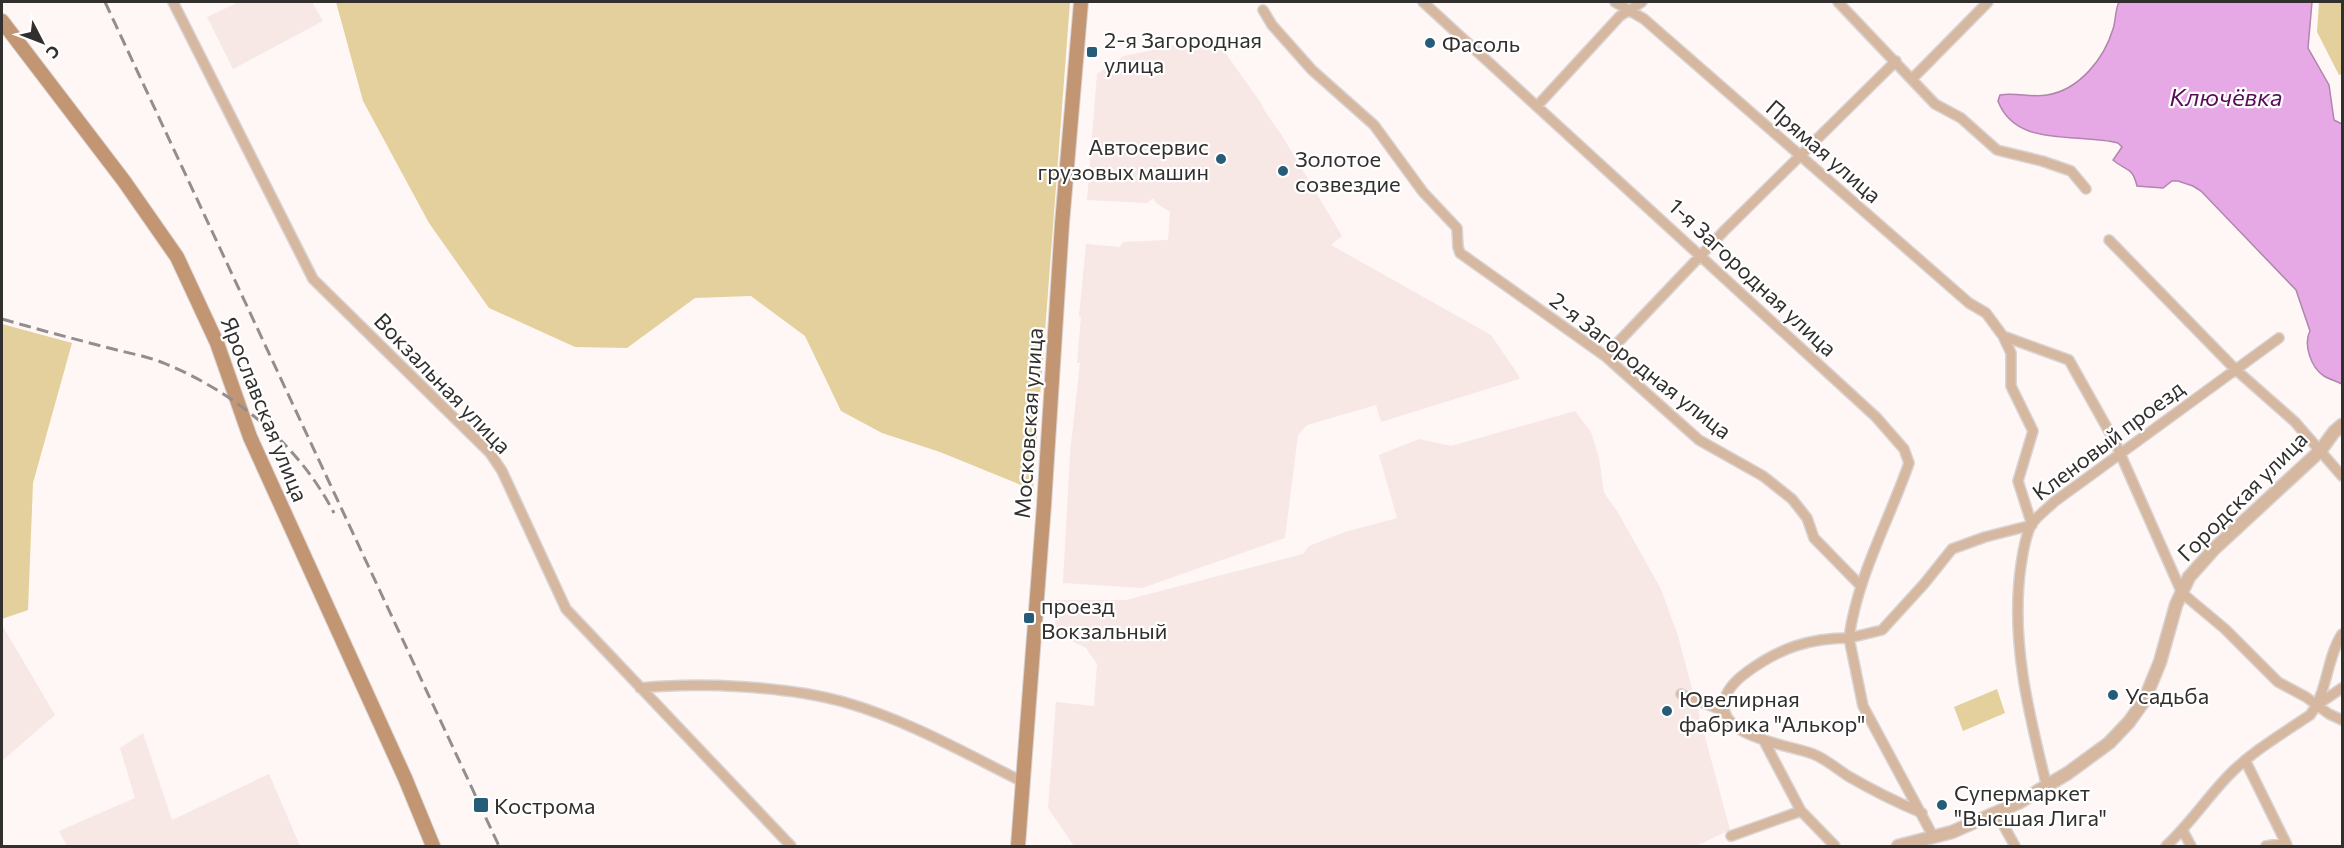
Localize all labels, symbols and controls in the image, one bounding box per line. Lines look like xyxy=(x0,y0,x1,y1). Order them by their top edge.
north arrow xyxy=(12,12,72,72)
place label: 2-я Загородная улица xyxy=(1104,26,1262,78)
place label: Фасоль xyxy=(1442,30,1520,57)
marker: Фасоль xyxy=(1423,36,1437,50)
text: С xyxy=(43,42,64,63)
marker: 2-я Загородная улица xyxy=(1085,45,1099,59)
water label: Ключёвка xyxy=(2170,82,2283,111)
street label: Прямая улица xyxy=(1761,94,1887,208)
place label: Автосервис грузовых машин xyxy=(1038,133,1209,185)
place label: Золотое созвездие xyxy=(1295,145,1401,197)
marker: Автосервис грузовых машин xyxy=(1214,152,1228,166)
marker: Золотое созвездие xyxy=(1276,164,1290,178)
street label: 1-я Загородная улица xyxy=(1663,192,1843,362)
street label: 2-я Загородная улица xyxy=(1545,286,1737,444)
street label: Вокзальная улица xyxy=(369,307,517,459)
street label: Ярославская улица xyxy=(216,312,314,506)
street label: Московская улица xyxy=(1008,327,1048,519)
street label: Кленовый проезд xyxy=(2027,374,2189,506)
street label: Городская улица xyxy=(2171,425,2313,567)
place label: проезд Вокзальный xyxy=(1041,592,1167,644)
marker: проезд Вокзальный xyxy=(1022,611,1036,625)
place label: Усадьба xyxy=(2125,682,2209,709)
place label: Ювелирная фабрика "Алькор" xyxy=(1679,685,1866,737)
marker: Усадьба xyxy=(2106,688,2120,702)
marker: Ювелирная фабрика "Алькор" xyxy=(1660,704,1674,718)
place label: Супермаркет "Высшая Лига" xyxy=(1954,779,2107,831)
place label: Кострома xyxy=(494,792,595,819)
marker: Кострома xyxy=(472,796,490,814)
marker: Супермаркет "Высшая Лига" xyxy=(1935,798,1949,812)

